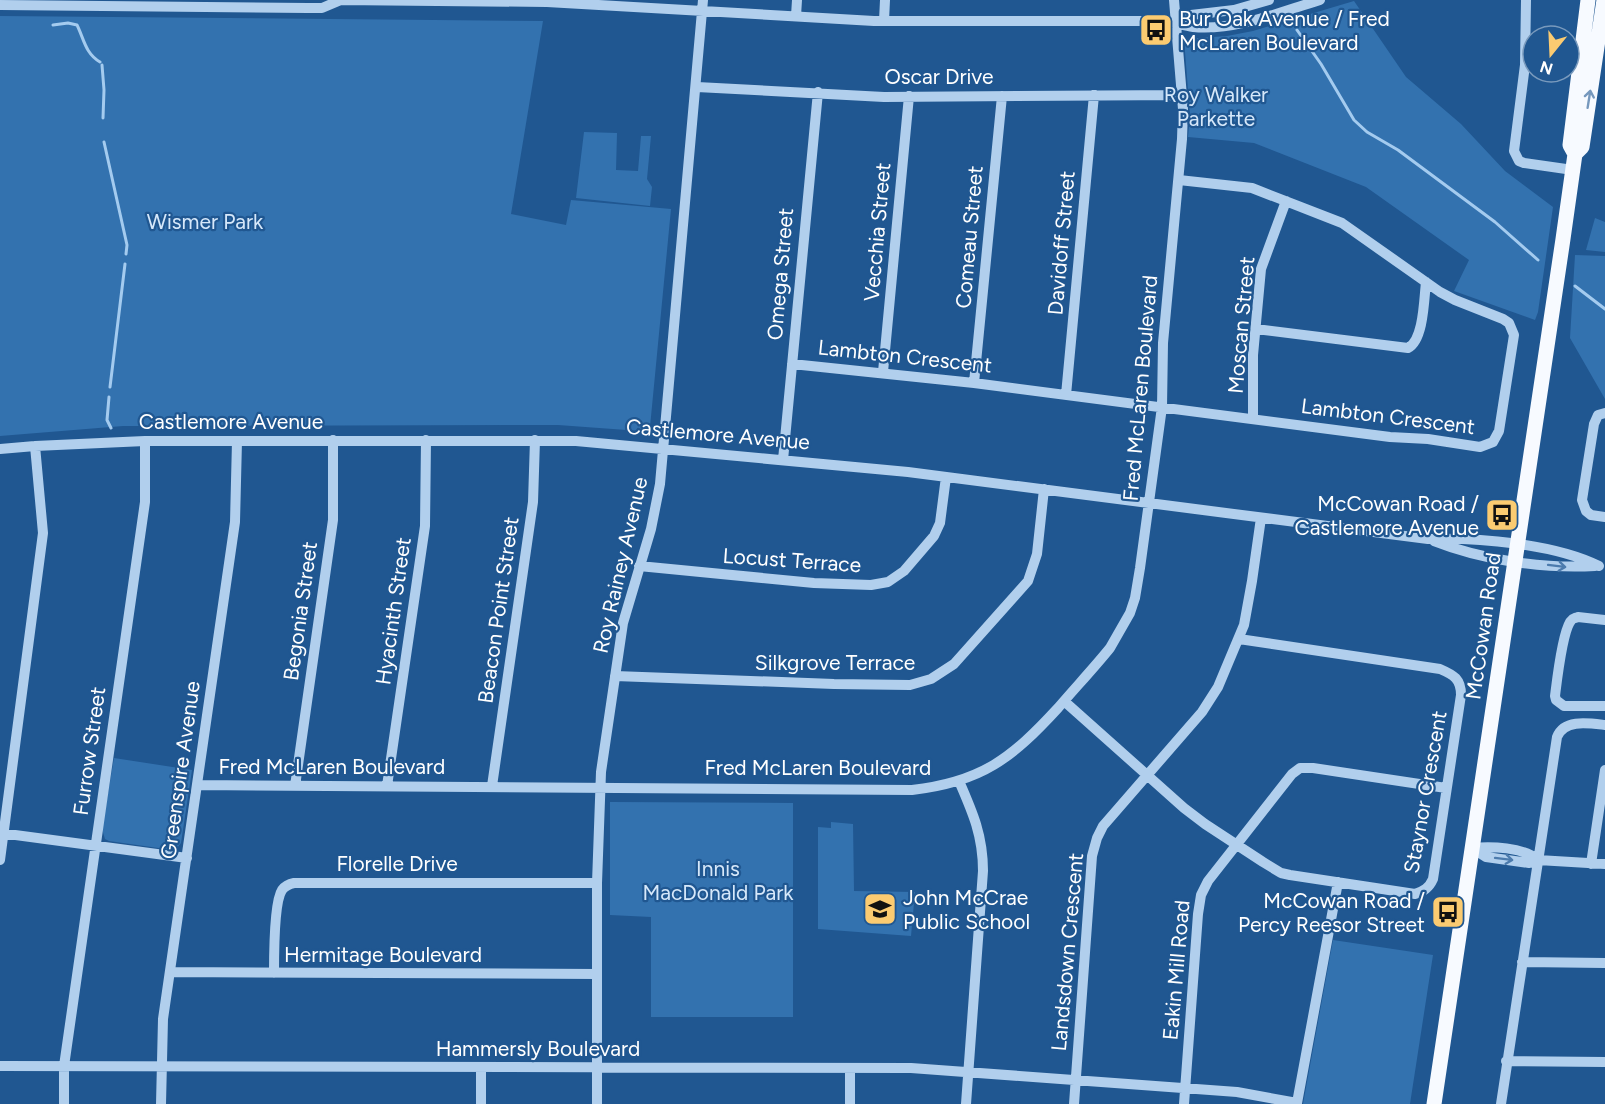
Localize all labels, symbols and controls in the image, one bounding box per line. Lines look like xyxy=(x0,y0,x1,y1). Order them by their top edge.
place label: Bur Oak Avenue / Fred McLaren Boulevard xyxy=(1179,6,1390,55)
bus stop icon: Bur Oak Avenue / Fred McLaren Boulevard xyxy=(1138,12,1174,48)
north arrow xyxy=(1521,24,1581,84)
text: N xyxy=(1538,57,1555,79)
street label: Oscar Drive xyxy=(885,64,994,89)
park label: Roy Walker Parkette xyxy=(1164,82,1268,131)
one-way arrow xyxy=(1584,90,1595,110)
street label: Vecchia Street xyxy=(858,162,896,302)
street label: Comeau Street xyxy=(950,165,988,309)
street label: Davidoff Street xyxy=(1042,170,1080,316)
street label: Omega Street xyxy=(762,207,798,341)
park label: Wismer Park xyxy=(147,209,264,234)
street label: Moscan Street xyxy=(1223,255,1259,395)
street label: Fred McLaren Boulevard xyxy=(1118,274,1162,502)
street label: Lambton Crescent xyxy=(817,334,993,378)
street label: Lambton Crescent xyxy=(1300,393,1476,439)
street label: Castlemore Avenue xyxy=(139,409,323,434)
street label: Castlemore Avenue xyxy=(625,414,811,454)
street label: Roy Rainey Avenue xyxy=(588,474,652,656)
place label: McCowan Road / Castlemore Avenue xyxy=(1295,491,1479,540)
bus stop icon: McCowan Road / Castlemore Avenue xyxy=(1484,497,1520,533)
street label: Beacon Point Street xyxy=(473,515,523,705)
street label: Hyacinth Street xyxy=(370,535,416,686)
street label: Begonia Street xyxy=(278,540,322,682)
street label: Locust Terrace xyxy=(722,543,862,577)
street label: McCowan Road xyxy=(1460,551,1506,701)
one-way arrow xyxy=(1546,561,1566,572)
street label: Silkgrove Terrace xyxy=(755,650,915,675)
street label: Greenspire Avenue xyxy=(155,679,205,861)
street label: Furrow Street xyxy=(68,685,110,817)
street label: Staynor Crescent xyxy=(1398,709,1452,875)
street label: Fred McLaren Boulevard xyxy=(219,754,445,779)
street label: Fred McLaren Boulevard xyxy=(705,755,931,780)
street label: Florelle Drive xyxy=(336,851,458,876)
street label: Landsdown Crescent xyxy=(1046,852,1088,1052)
one-way arrow xyxy=(1494,854,1514,865)
park label: Innis MacDonald Park xyxy=(643,856,794,905)
place label: John McCrae Public School xyxy=(903,885,1030,934)
place label: McCowan Road / Percy Reesor Street xyxy=(1238,888,1425,937)
school or university icon: John McCrae Public School xyxy=(862,891,898,927)
bus stop icon: McCowan Road / Percy Reesor Street xyxy=(1430,894,1466,930)
street label: Eakin Mill Road xyxy=(1157,899,1195,1041)
street label: Hermitage Boulevard xyxy=(284,942,482,967)
street label: Hammersly Boulevard xyxy=(436,1036,640,1061)

